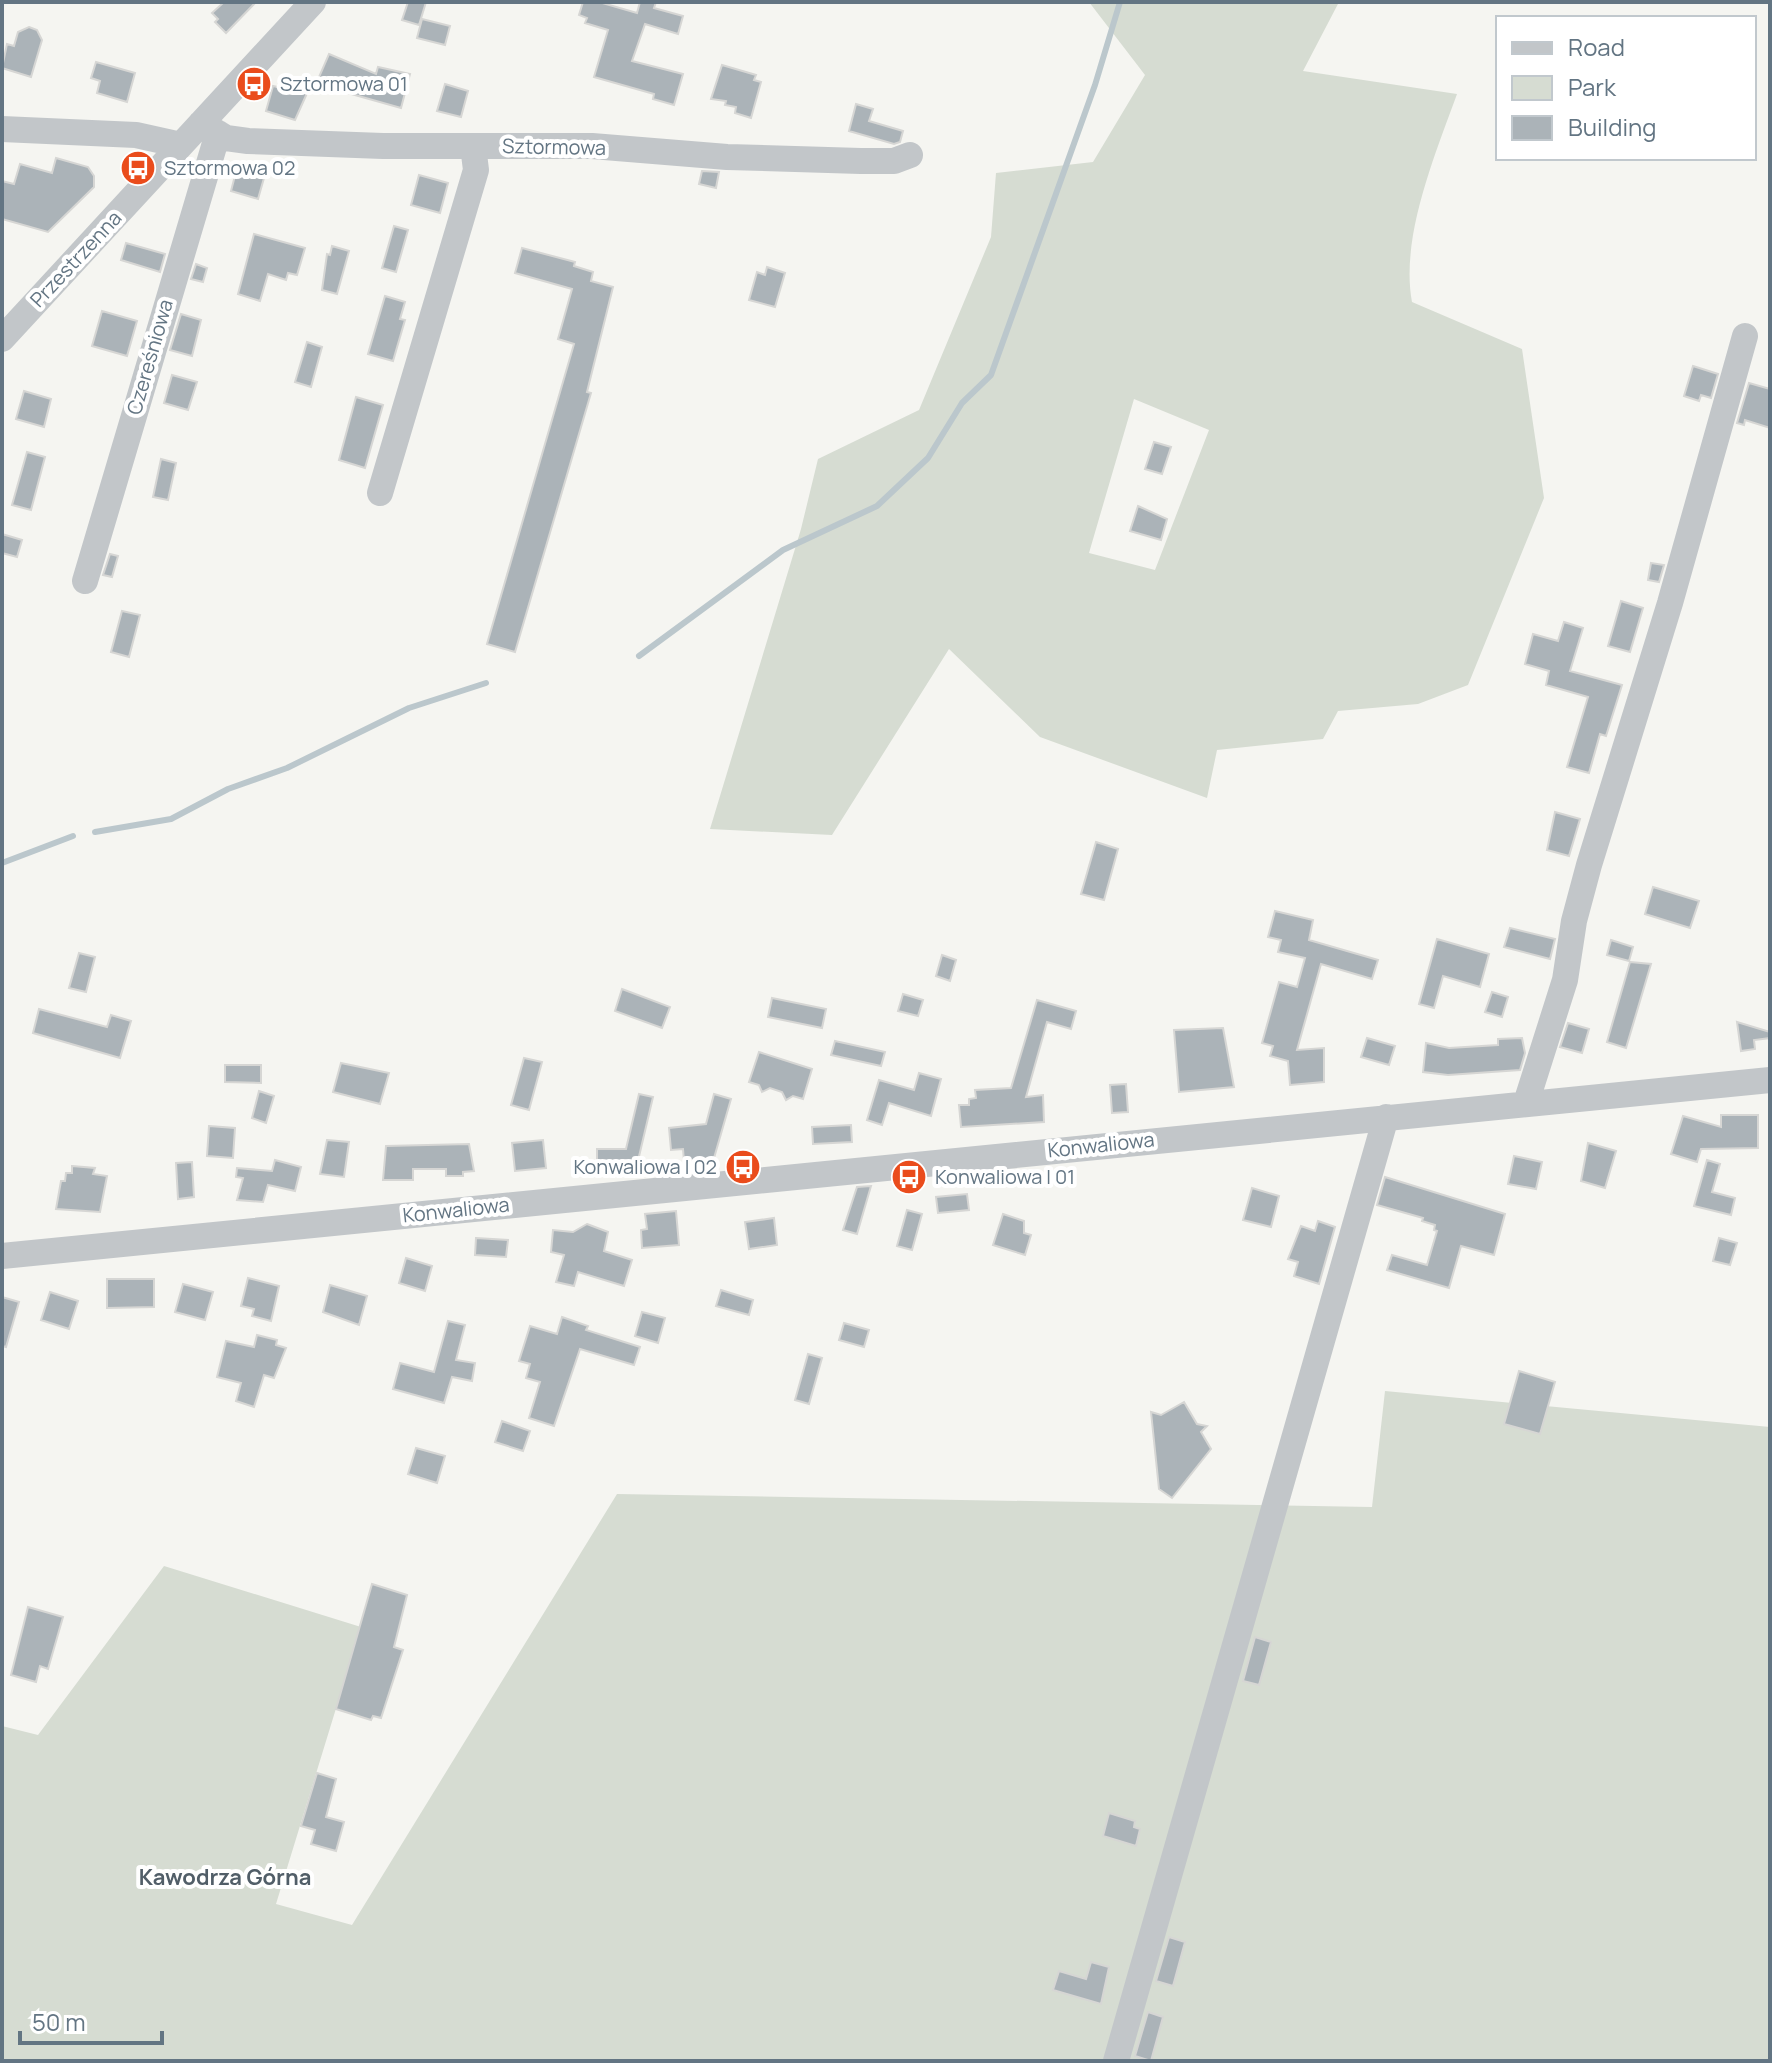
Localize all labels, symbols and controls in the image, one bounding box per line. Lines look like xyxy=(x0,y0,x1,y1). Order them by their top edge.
legend xyxy=(1496,16,1756,160)
text: Road xyxy=(1568,30,1625,63)
bus stop icon: Sztormowa 01 xyxy=(235,65,273,103)
place label: Sztormowa 01 xyxy=(280,70,408,97)
text: Park xyxy=(1568,70,1617,103)
text: Building xyxy=(1568,110,1656,143)
street label: Sztormowa xyxy=(502,132,606,161)
bus stop icon: Sztormowa 02 xyxy=(119,149,157,187)
place label: Sztormowa 02 xyxy=(164,154,295,181)
street label: Przestrzenna xyxy=(24,205,127,313)
street label: Czereśniowa xyxy=(120,296,179,418)
street label: Konwaliowa xyxy=(1046,1125,1156,1164)
bus stop icon: Konwaliowa I 02 xyxy=(724,1148,762,1186)
place label: Konwaliowa I 02 xyxy=(573,1153,717,1180)
bus stop icon: Konwaliowa I 01 xyxy=(890,1158,928,1196)
place label: Konwaliowa I 01 xyxy=(935,1163,1075,1190)
street label: Konwaliowa xyxy=(401,1190,511,1229)
district label: Kawodrza Górna xyxy=(139,1862,311,1892)
scale bar xyxy=(20,1995,162,2045)
text: 50 m xyxy=(32,2005,86,2038)

